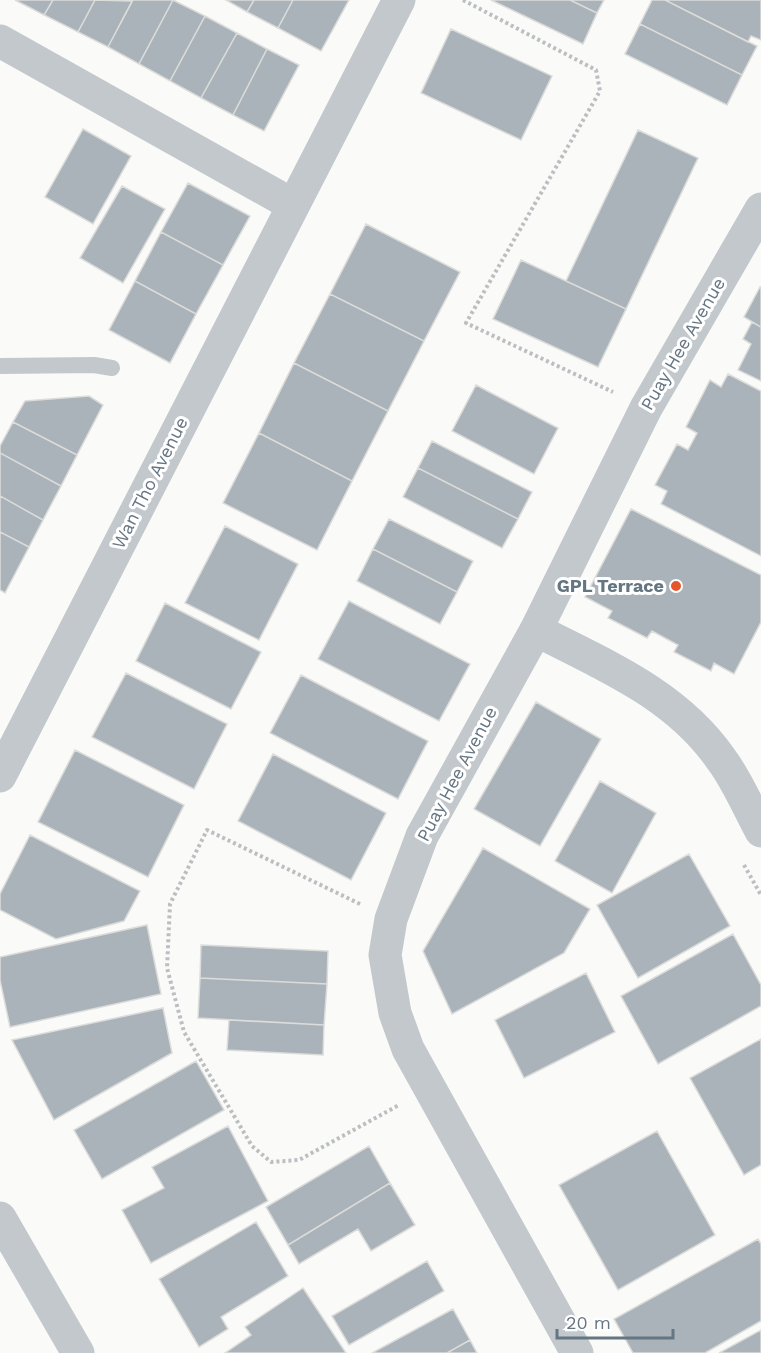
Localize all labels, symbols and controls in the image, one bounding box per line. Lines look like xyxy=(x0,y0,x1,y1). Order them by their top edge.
street label: Puay Hee Avenue xyxy=(636,274,729,414)
street label: Wan Tho Avenue xyxy=(107,413,192,552)
place label: GPL Terrace xyxy=(557,575,664,596)
marker: GPL Terrace xyxy=(669,579,683,593)
street label: Puay Hee Avenue xyxy=(412,703,501,845)
scale bar xyxy=(557,1302,672,1340)
text: 20 m xyxy=(566,1312,611,1333)

